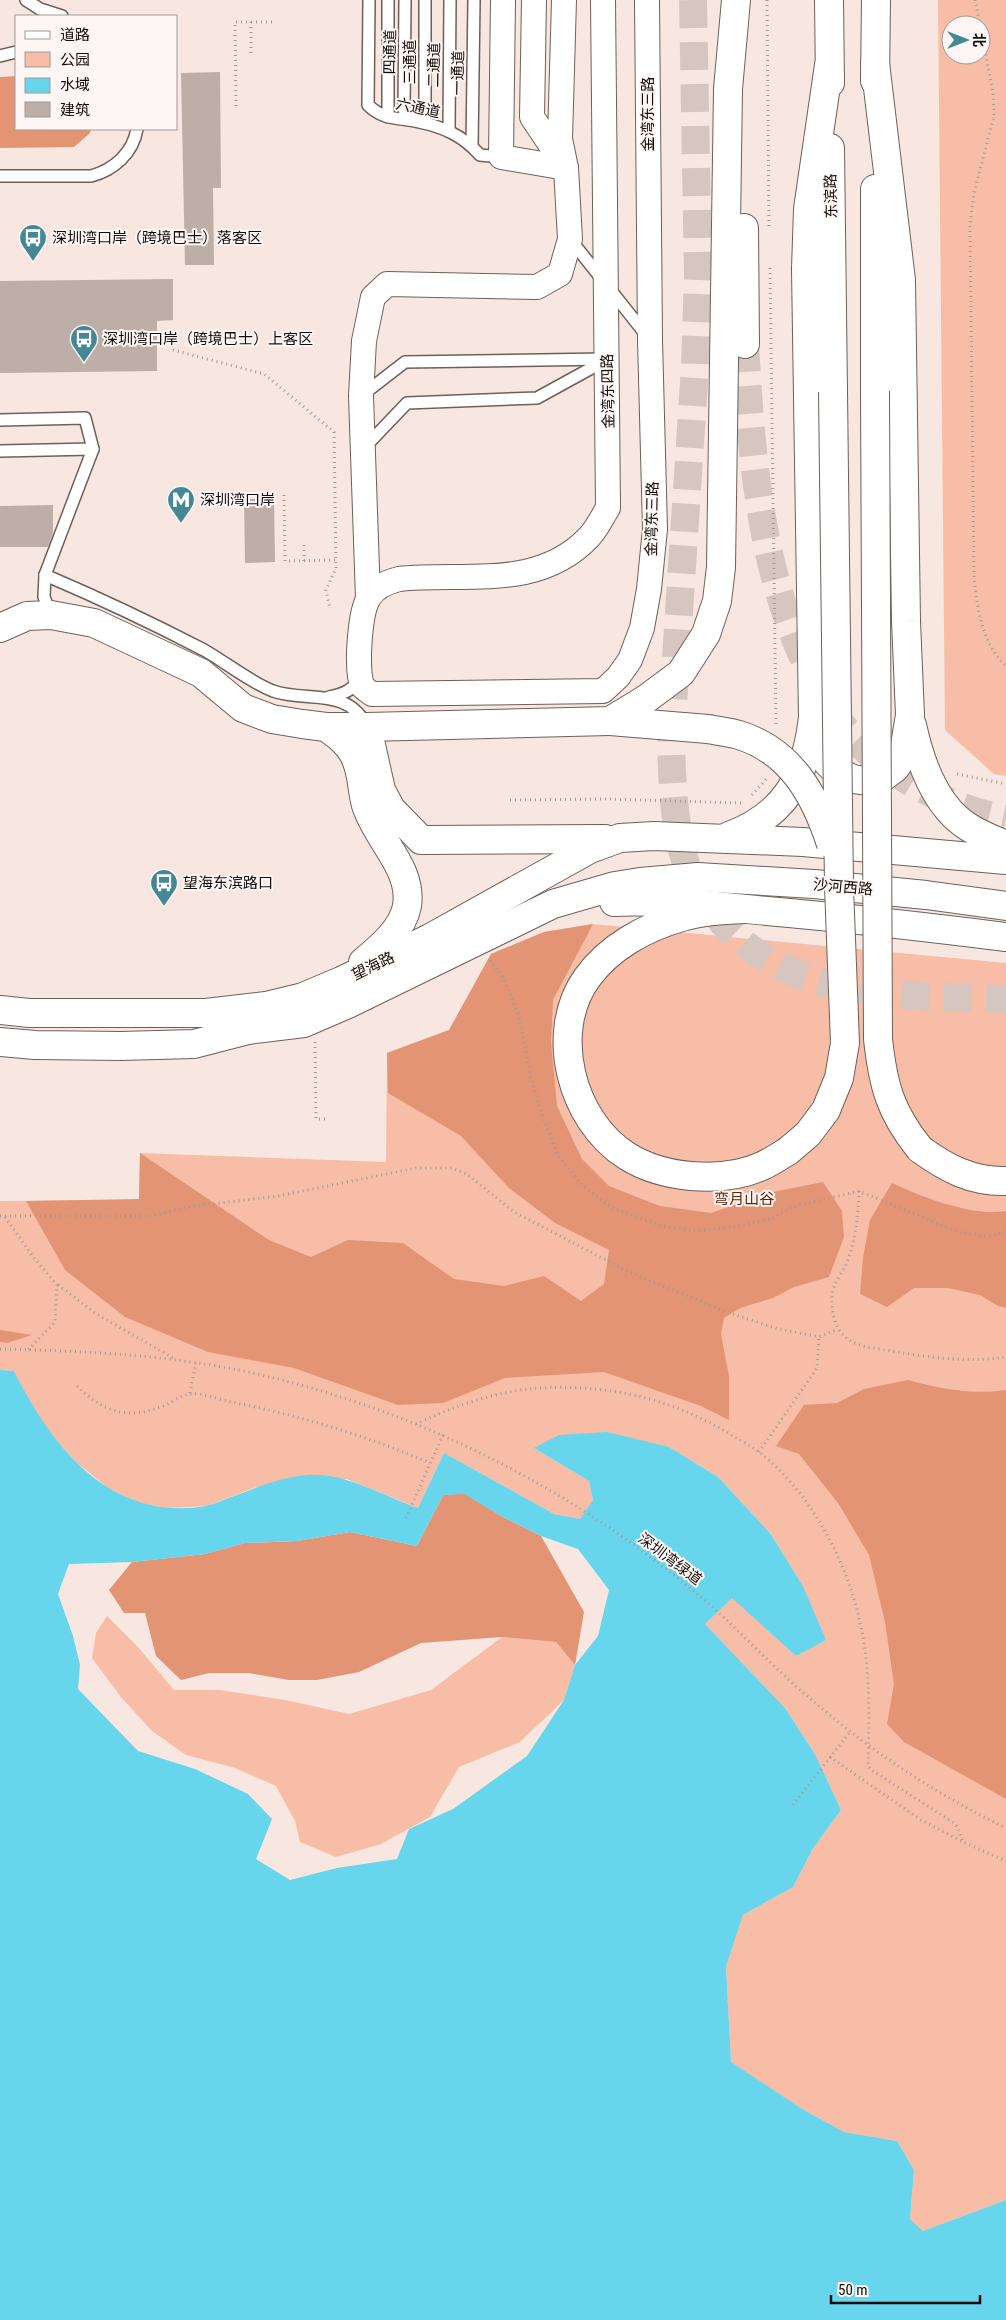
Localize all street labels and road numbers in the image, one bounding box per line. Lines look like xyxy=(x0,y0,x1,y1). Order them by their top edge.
street label: 四通道 xyxy=(381,29,399,75)
street label: 三通道 xyxy=(401,39,419,85)
street label: 二通道 xyxy=(425,42,443,88)
street label: 一通道 xyxy=(449,50,467,96)
street label: 金湾东三路 xyxy=(639,76,657,152)
street label: 六通道 xyxy=(394,95,442,121)
street label: 东滨路 xyxy=(822,173,840,219)
street label: 金湾东四路 xyxy=(598,353,618,429)
street label: 金湾东三路 xyxy=(642,481,662,557)
street label: 沙河西路 xyxy=(812,875,874,899)
street label: 望海路 xyxy=(349,948,397,984)
street label: 深圳湾绿道 xyxy=(635,1529,705,1589)

